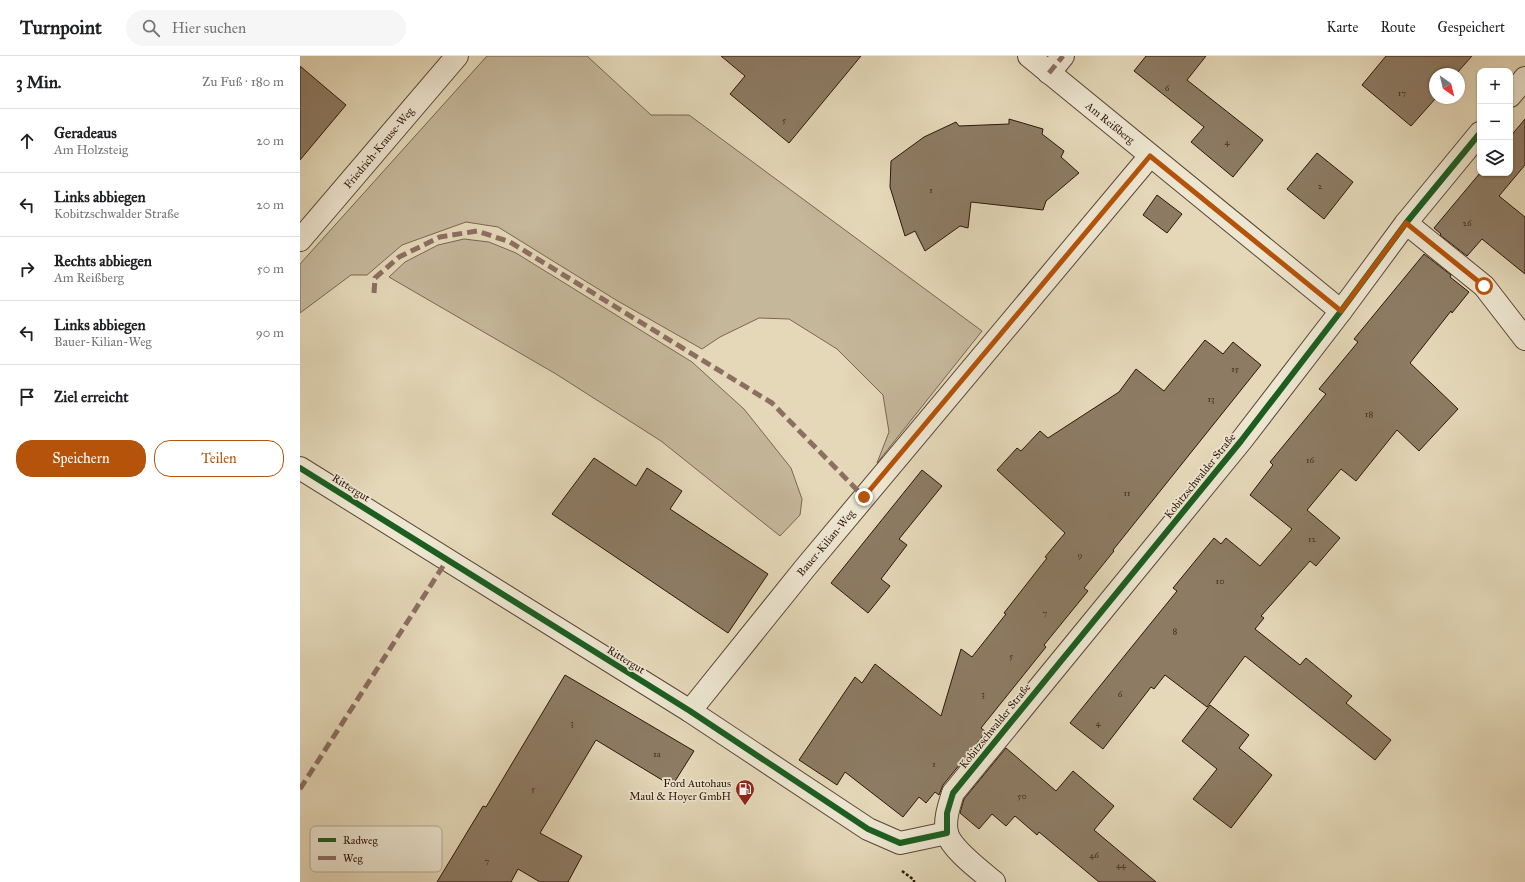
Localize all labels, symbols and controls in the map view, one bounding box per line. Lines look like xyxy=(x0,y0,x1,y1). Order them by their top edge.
search box xyxy=(126,10,406,46)
text: Turnpoint xyxy=(20,16,102,39)
icon: search xyxy=(140,17,162,39)
text: Hier suchen xyxy=(172,19,246,37)
text: Karte xyxy=(1326,19,1358,36)
text: Route xyxy=(1380,19,1416,36)
text: Gespeichert xyxy=(1438,19,1505,36)
north arrow xyxy=(1429,68,1465,104)
map controls xyxy=(1477,68,1513,176)
button: + xyxy=(1477,68,1513,104)
text: 3 Min. xyxy=(16,72,61,93)
text: Zu Fuß · 180 m xyxy=(202,74,284,90)
house number: 6 xyxy=(1165,82,1170,93)
house number: 17 xyxy=(1398,87,1406,98)
street label: Am Reißberg xyxy=(1082,99,1138,147)
street label: Friedrich-Krause-Weg xyxy=(341,104,417,191)
button: − xyxy=(1477,104,1513,140)
house number: 5 xyxy=(782,114,787,125)
text: Geradeaus xyxy=(54,124,117,142)
icon: ahead xyxy=(16,130,38,152)
text: 20 m xyxy=(256,133,284,149)
house number: 4 xyxy=(1224,136,1230,147)
button: layers xyxy=(1477,140,1513,176)
text: Am Holzsteig xyxy=(54,142,128,158)
house number: 2 xyxy=(1318,180,1323,191)
house number: 1 xyxy=(929,184,933,195)
text: Links abbiegen xyxy=(54,188,146,206)
icon: left xyxy=(16,194,38,216)
text: 20 m xyxy=(256,197,284,213)
text: Kobitzschwalder Straße xyxy=(54,206,179,222)
house number: 26 xyxy=(1462,217,1472,228)
text: Rechts abbiegen xyxy=(54,252,152,270)
icon: right xyxy=(16,258,38,280)
text: 50 m xyxy=(257,261,284,277)
text: Am Reißberg xyxy=(54,270,124,286)
route start xyxy=(1475,277,1493,295)
text: Links abbiegen xyxy=(54,316,146,334)
icon: left xyxy=(16,322,38,344)
text: 90 m xyxy=(256,325,284,341)
text: Bauer-Kilian-Weg xyxy=(54,334,152,350)
house number: 15 xyxy=(1231,363,1240,374)
icon: arrive xyxy=(16,386,38,408)
text: Ziel erreicht xyxy=(54,388,129,406)
house number: 13 xyxy=(1207,393,1215,404)
house number: 18 xyxy=(1365,408,1373,419)
street label: Kobitzschwalder Straße xyxy=(1162,430,1239,521)
button: Speichern xyxy=(16,440,146,477)
button: Teilen xyxy=(154,440,284,477)
house number: 16 xyxy=(1306,454,1314,465)
street label: Rittergut xyxy=(330,471,372,505)
house number: 11 xyxy=(1123,487,1131,498)
route end xyxy=(855,488,873,506)
street label: Bauer-Kilian-Weg xyxy=(794,507,858,579)
house number: 12 xyxy=(1308,533,1317,544)
house number: 9 xyxy=(1078,549,1083,560)
house number: 10 xyxy=(1216,575,1224,586)
house number: 7 xyxy=(1043,607,1048,618)
house number: 8 xyxy=(1173,625,1178,636)
street label: Rittergut xyxy=(605,643,647,677)
house number: 5 xyxy=(1009,650,1014,661)
street label: Kobitzschwalder Straße xyxy=(957,680,1034,771)
house number: 3 xyxy=(981,688,985,699)
house number: 6 xyxy=(1118,688,1123,699)
house number: 3 xyxy=(570,717,574,728)
house number: 4 xyxy=(1095,717,1101,728)
house number: 1a xyxy=(653,748,661,759)
house number: 1 xyxy=(932,758,936,769)
place label: Ford Autohaus Maul & Hoyer GmbH xyxy=(629,777,731,803)
fuel station icon: Ford Autohaus Maul & Hoyer GmbH xyxy=(734,778,756,806)
house number: 5 xyxy=(531,783,536,794)
house number: 50 xyxy=(1017,790,1027,801)
legend xyxy=(310,826,442,872)
text: Radweg xyxy=(343,834,379,847)
house number: 46 xyxy=(1089,849,1099,860)
text: Weg xyxy=(343,852,364,865)
house number: 7 xyxy=(485,855,490,866)
house number: 44 xyxy=(1116,859,1127,870)

